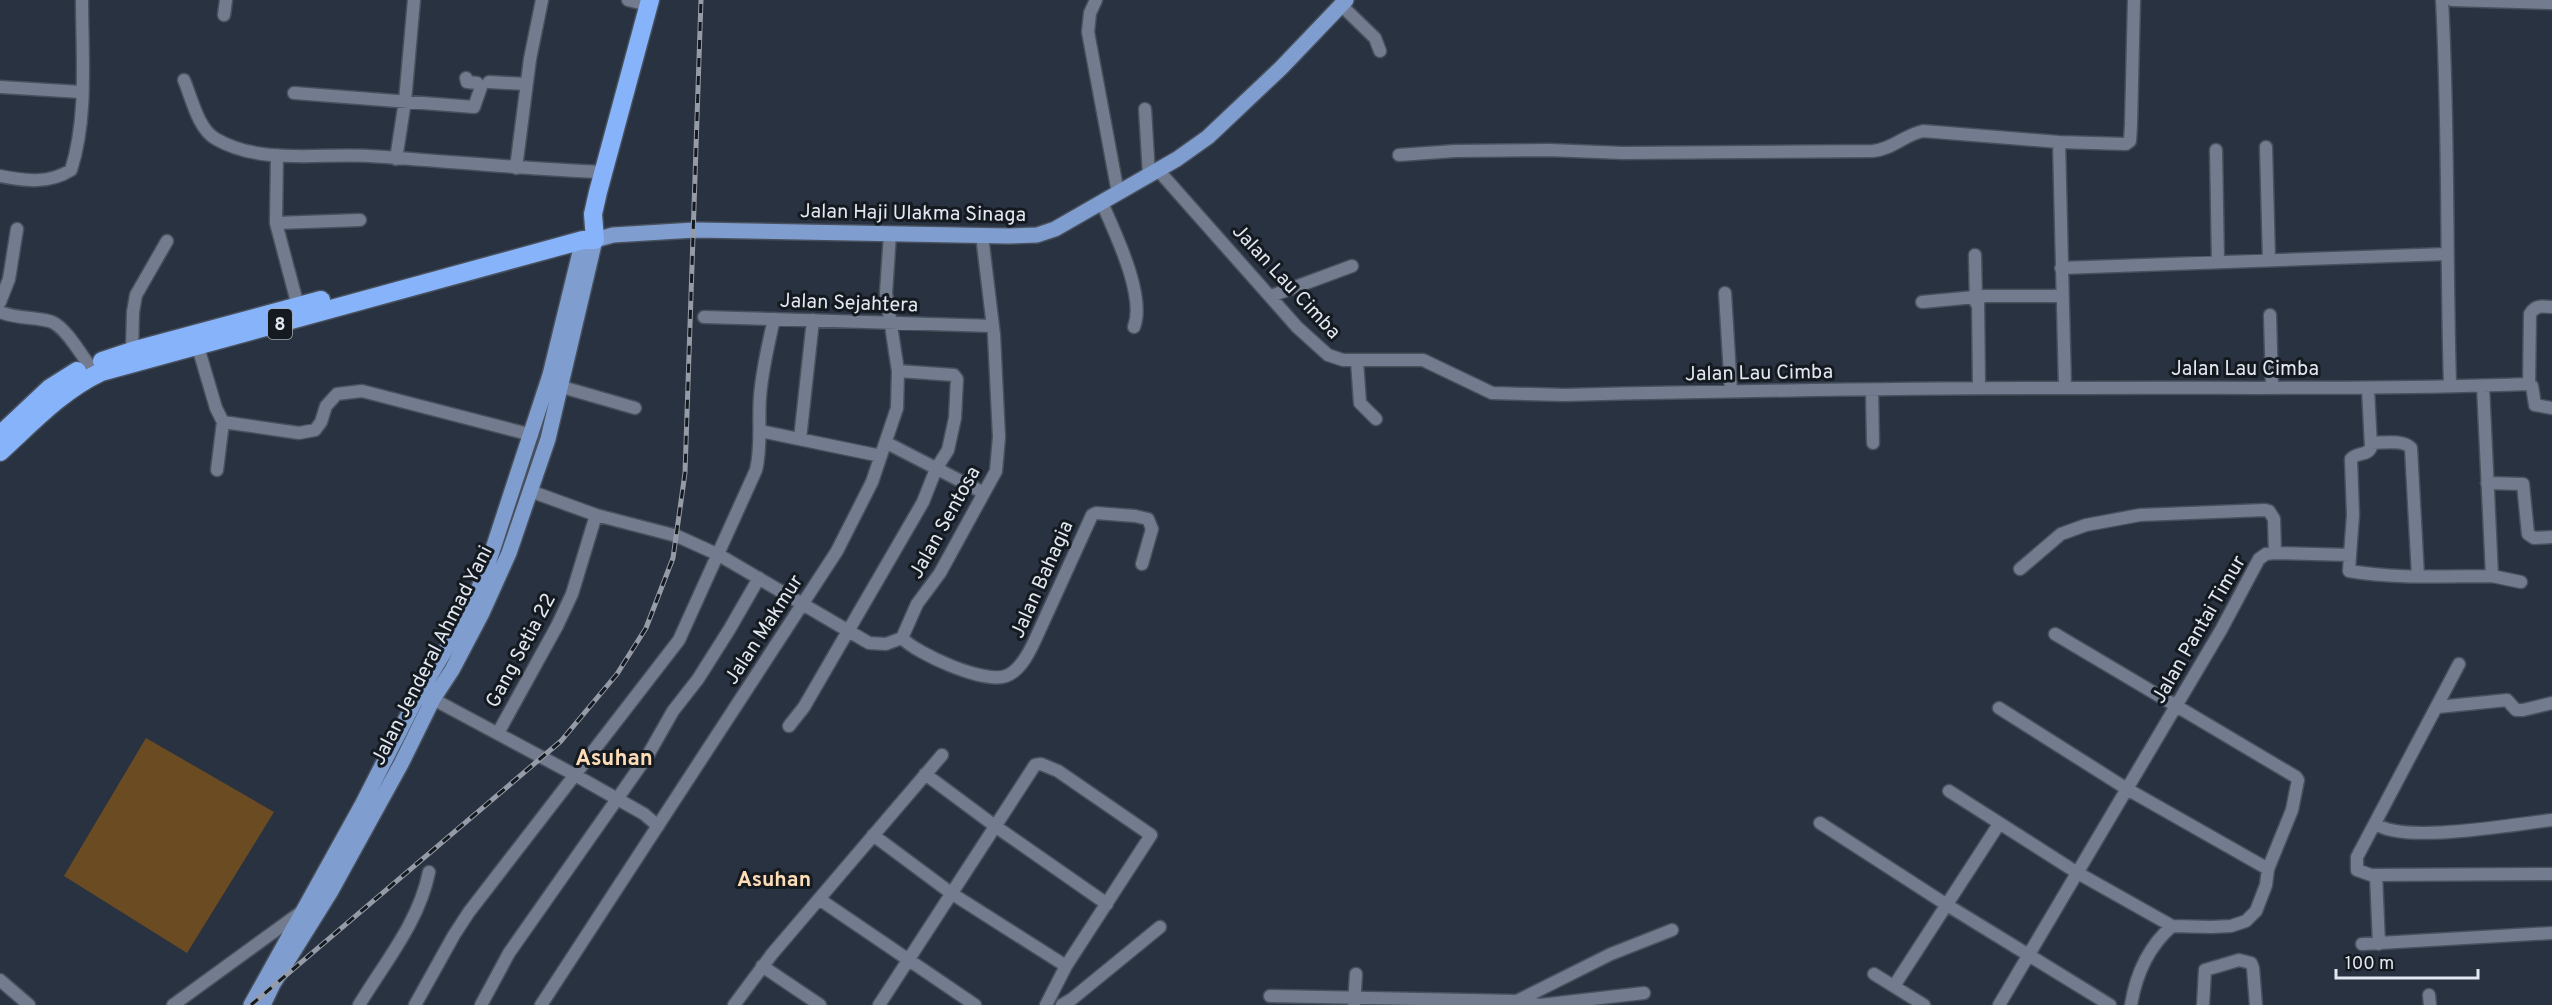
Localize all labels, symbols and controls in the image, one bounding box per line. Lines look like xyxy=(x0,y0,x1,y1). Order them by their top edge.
street label: Jalan Haji Ulakma Sinaga xyxy=(799,199,1026,229)
street label: Jalan Lau Cimba xyxy=(1226,219,1346,345)
street label: Jalan Sejahtera xyxy=(779,289,919,319)
road number: 8 xyxy=(268,309,292,339)
street label: Jalan Lau Cimba xyxy=(2171,357,2319,383)
street label: Jalan Lau Cimba xyxy=(1685,360,1833,388)
street label: Jalan Sentosa xyxy=(904,462,987,584)
street label: Jalan Bahagia xyxy=(1005,517,1080,643)
street label: Jalan Jenderal Ahmad Yani xyxy=(366,542,499,770)
street label: Jalan Pantai Timur xyxy=(2147,551,2253,709)
street label: Jalan Makmur xyxy=(719,570,810,690)
street label: Gang Setia 22 xyxy=(481,589,563,713)
district label: Asuhan xyxy=(575,746,653,773)
district label: Asuhan xyxy=(737,867,811,894)
scale bar xyxy=(2336,942,2478,980)
text: 100 m xyxy=(2345,953,2394,976)

